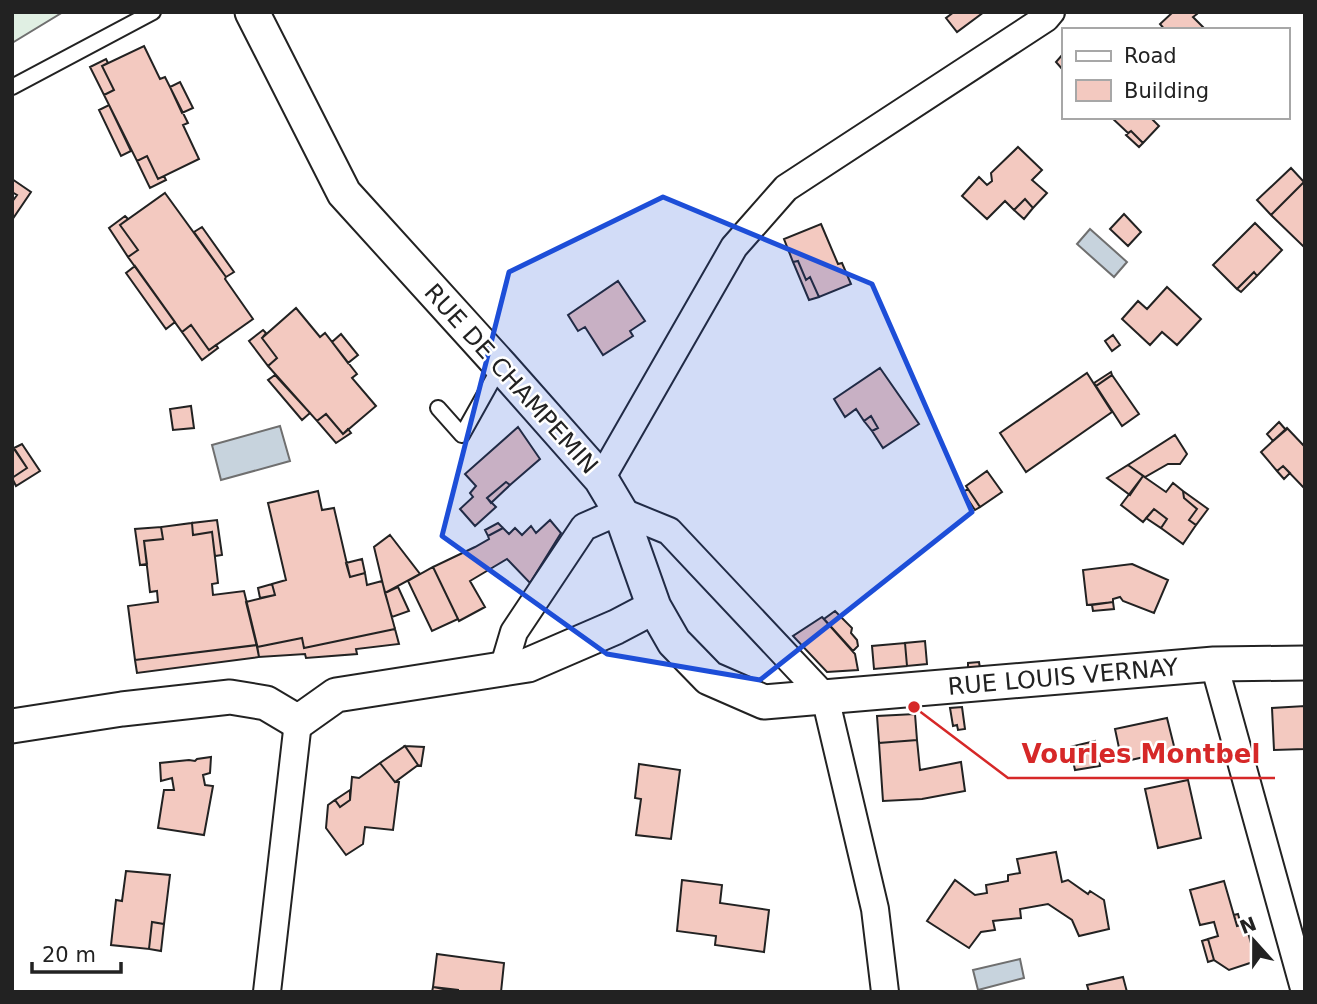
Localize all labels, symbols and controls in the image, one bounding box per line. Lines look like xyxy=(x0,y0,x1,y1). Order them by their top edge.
legend xyxy=(1062,28,1289,119)
text: Road xyxy=(1124,44,1177,68)
text: Building xyxy=(1124,79,1209,103)
street label: RUE DE CHAMPEMIN xyxy=(418,278,604,480)
street label: RUE LOUIS VERNAY xyxy=(947,653,1180,701)
callout: Vourles Montbel xyxy=(1008,731,1275,778)
text: Vourles Montbel xyxy=(1022,739,1260,769)
north arrow xyxy=(1219,906,1289,976)
text: N xyxy=(1237,912,1259,938)
scale bar xyxy=(32,930,121,974)
text: 20 m xyxy=(42,943,96,967)

